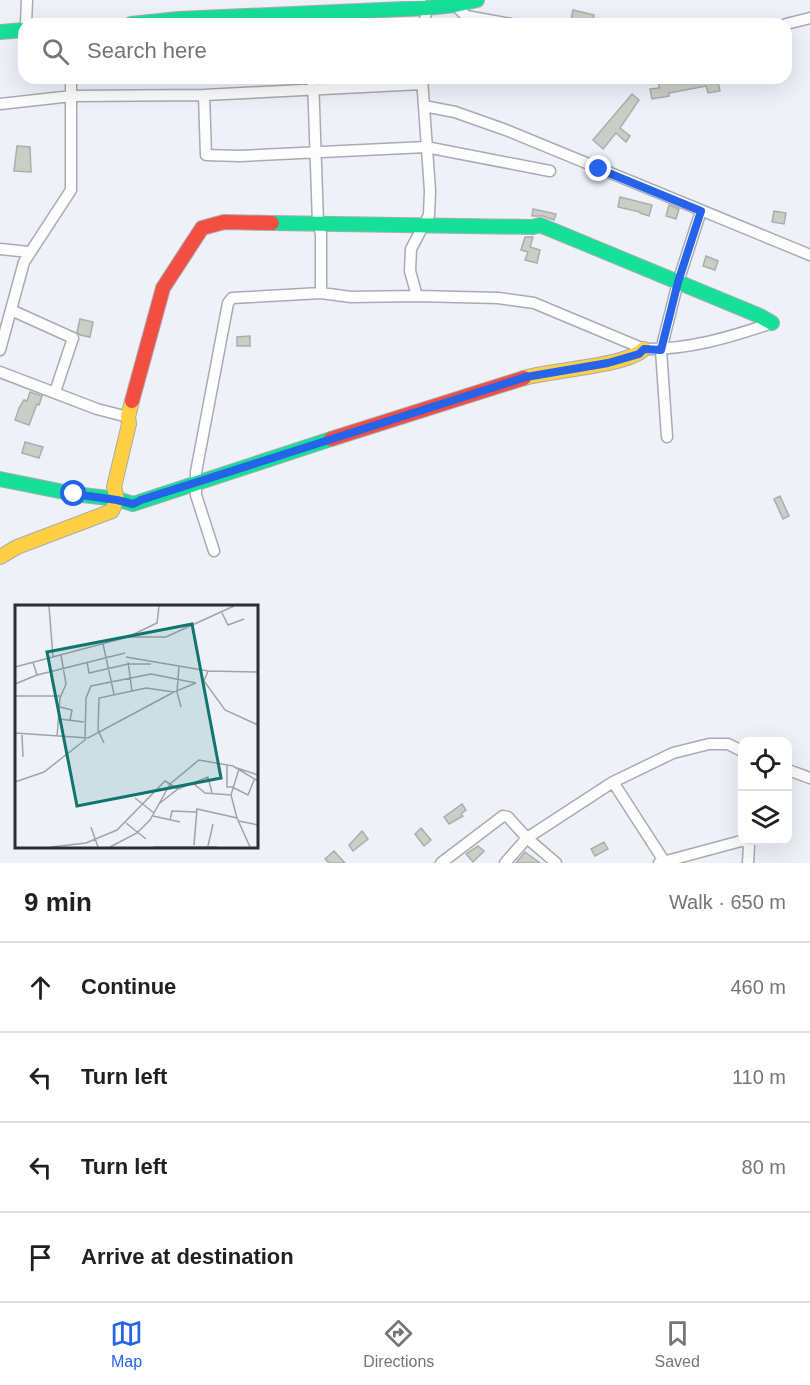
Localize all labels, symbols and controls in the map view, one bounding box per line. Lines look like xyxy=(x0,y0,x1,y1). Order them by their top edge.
search box xyxy=(18,18,792,84)
icon: search xyxy=(39,35,72,68)
text: Search here xyxy=(87,38,207,63)
route end xyxy=(585,155,611,181)
route start xyxy=(60,480,86,506)
inset map xyxy=(15,605,258,848)
map controls xyxy=(738,737,792,845)
button: locate xyxy=(738,737,792,791)
button: layers xyxy=(738,791,792,845)
text: 9 min xyxy=(24,887,92,917)
text: Walk · 650 m xyxy=(669,891,786,913)
icon: ahead xyxy=(24,971,57,1004)
text: Continue xyxy=(81,974,176,999)
text: 460 m xyxy=(730,976,786,998)
icon: left xyxy=(24,1061,57,1094)
text: Turn left xyxy=(81,1064,167,1089)
text: 110 m xyxy=(732,1066,786,1088)
icon: left xyxy=(24,1151,57,1184)
text: Turn left xyxy=(81,1154,167,1179)
text: 80 m xyxy=(742,1156,786,1178)
icon: arrive xyxy=(24,1241,57,1274)
text: Arrive at destination xyxy=(81,1244,294,1269)
tab: Map xyxy=(110,1317,143,1371)
tab: Directions xyxy=(363,1317,434,1371)
tab: Saved xyxy=(655,1317,700,1371)

